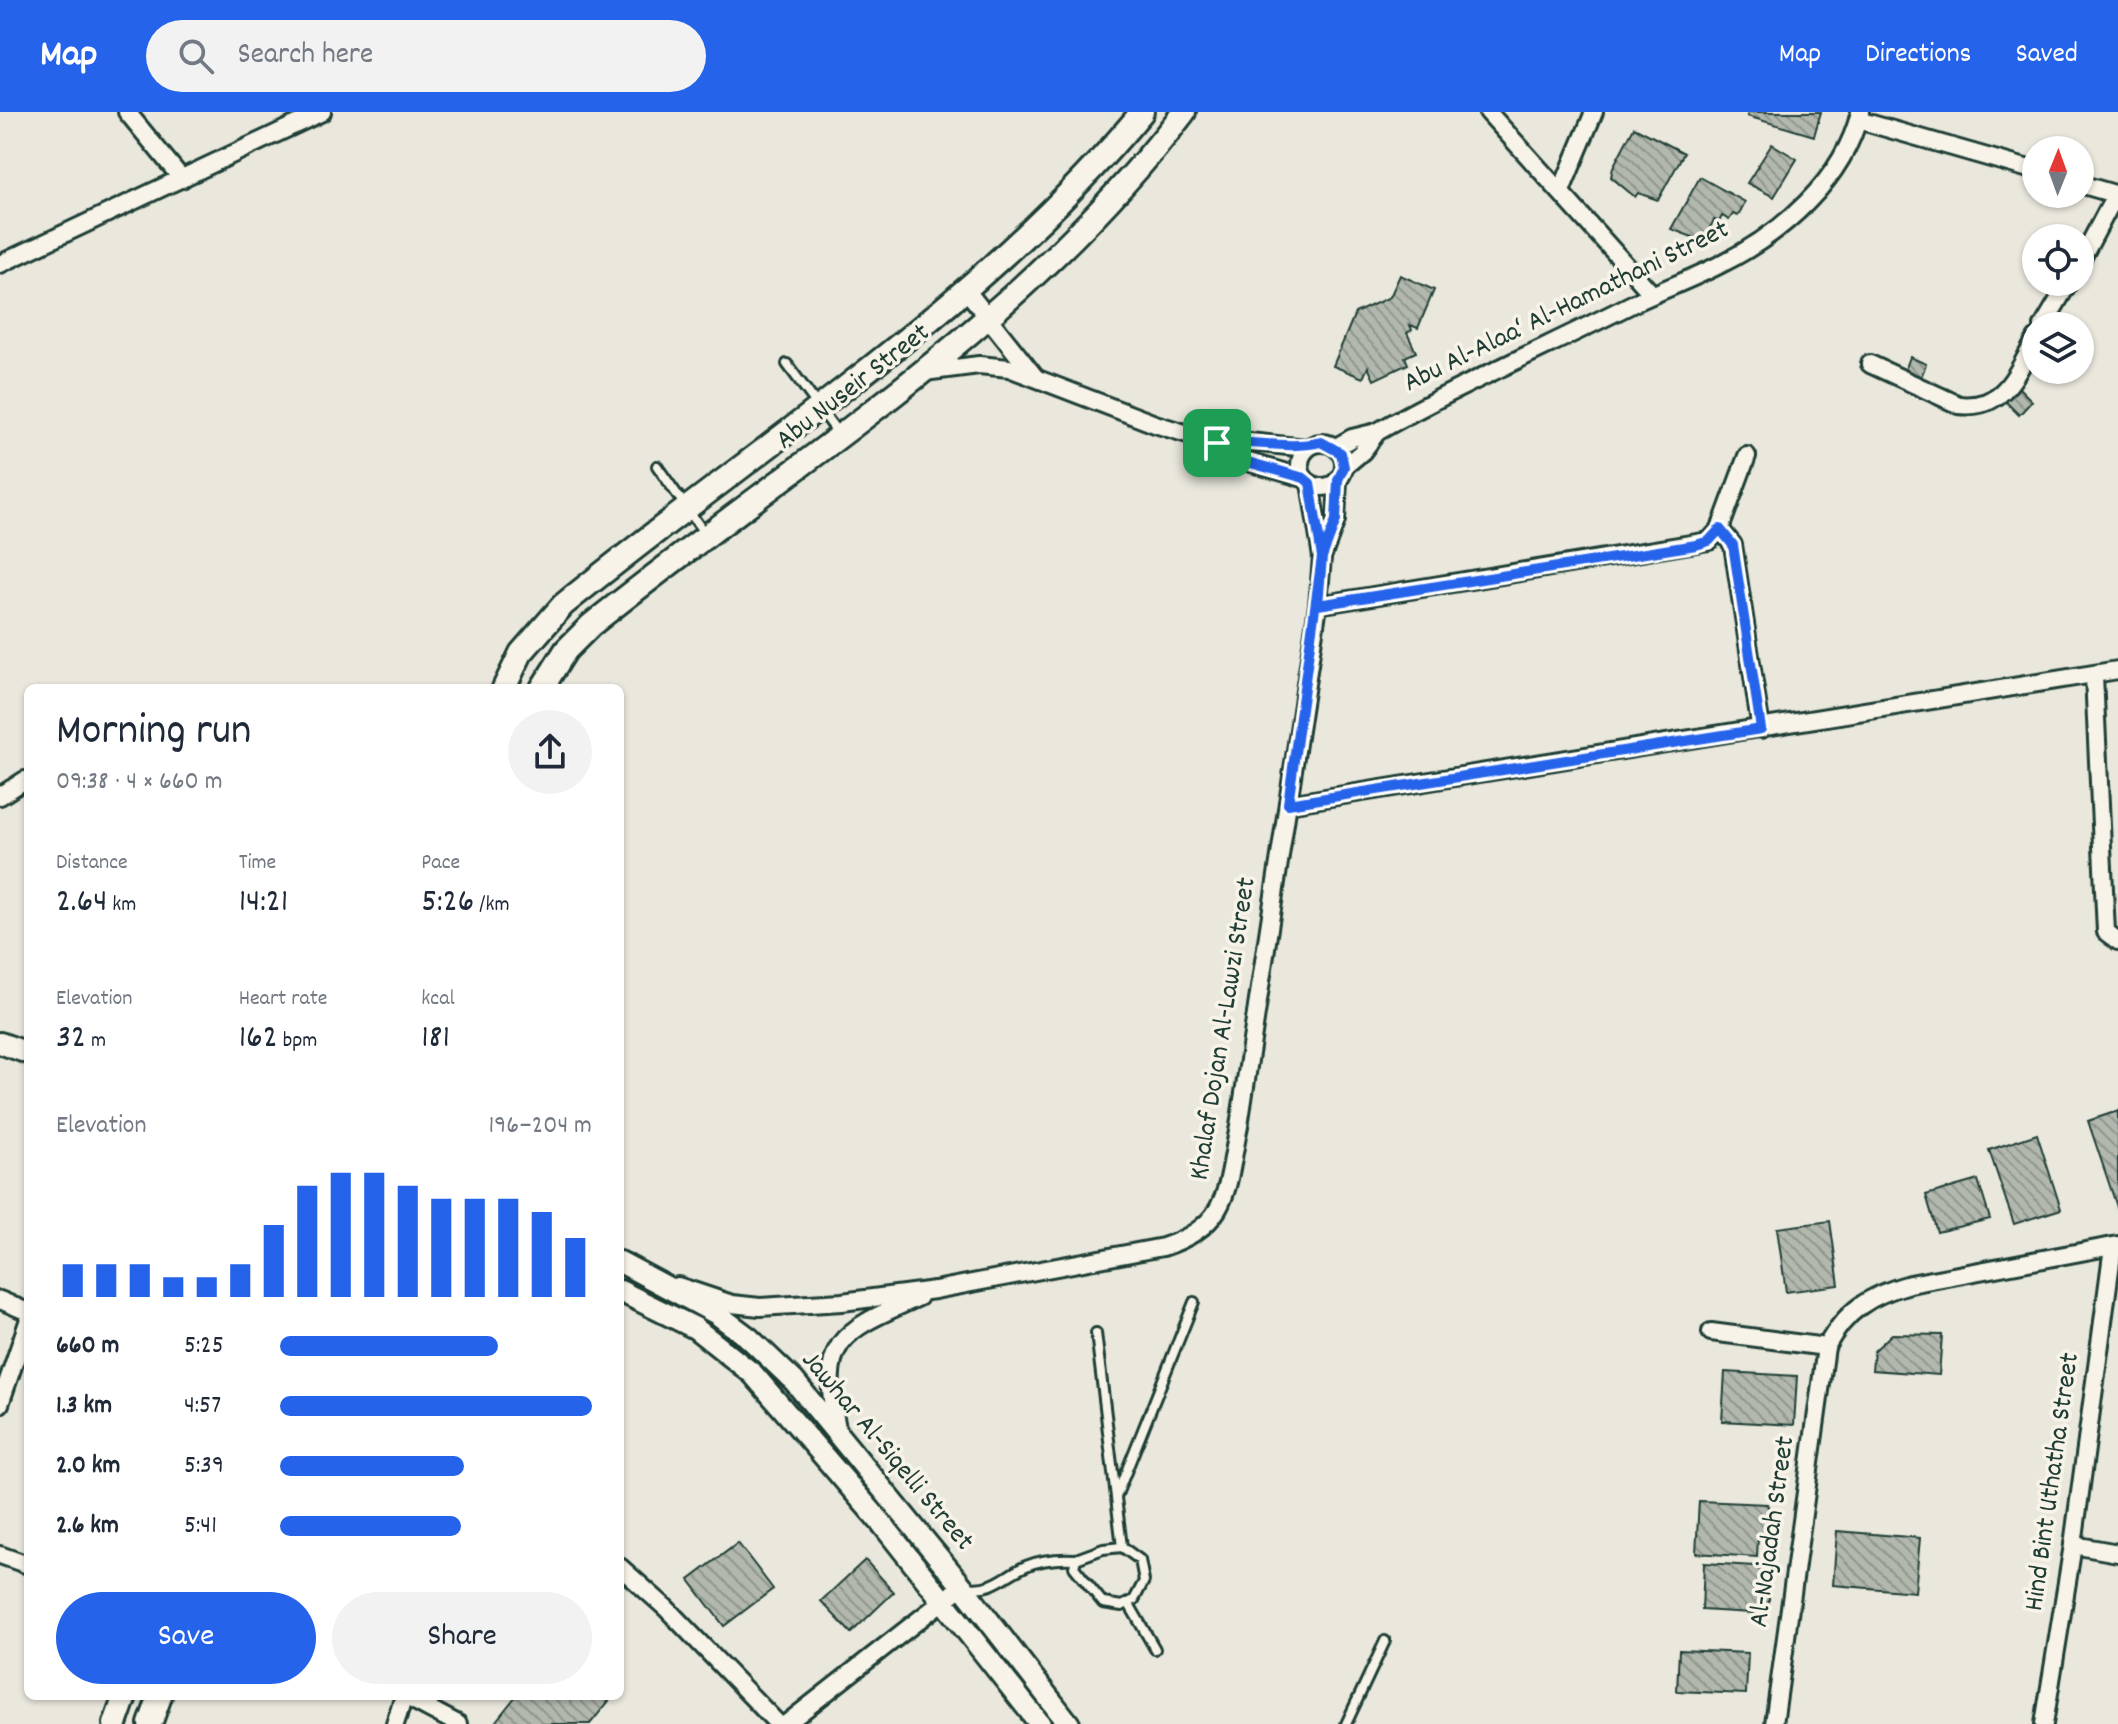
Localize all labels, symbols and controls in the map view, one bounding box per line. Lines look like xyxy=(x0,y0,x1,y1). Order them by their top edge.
search box xyxy=(146,20,706,92)
text: Map xyxy=(40,29,98,84)
icon: search xyxy=(174,34,218,78)
text: Search here xyxy=(238,35,373,78)
text: Map xyxy=(1779,36,1821,76)
text: Directions xyxy=(1865,36,1971,76)
text: Saved xyxy=(2015,36,2078,76)
north arrow xyxy=(2022,136,2094,208)
map controls xyxy=(2022,136,2094,384)
street label: Abu Al-Alaa‘ Al-Hamathani Street xyxy=(1397,212,1737,404)
button: locate xyxy=(2022,224,2094,296)
button: layers xyxy=(2022,312,2094,384)
street label: Abu Nuseir Street xyxy=(768,315,940,461)
pin xyxy=(1183,409,1251,477)
icon: arrive xyxy=(1195,421,1239,465)
text: Morning run xyxy=(56,702,251,765)
button: share xyxy=(508,710,592,794)
text: 09:38 · 4 × 660 m xyxy=(56,764,223,801)
text: Distance xyxy=(56,848,128,879)
text: Time xyxy=(239,848,276,879)
text: Pace xyxy=(421,848,460,879)
street label: Khalaf Dojan Al-Lawzi Street xyxy=(1181,875,1269,1183)
text: 2.64 xyxy=(56,879,107,928)
text: 14:21 xyxy=(239,879,288,928)
text: 5:26 xyxy=(421,879,474,928)
text: km xyxy=(107,890,136,921)
text: /km xyxy=(474,890,510,921)
text: Elevation xyxy=(56,984,133,1015)
text: Heart rate xyxy=(239,984,328,1015)
text: kcal xyxy=(421,984,455,1015)
text: 32 xyxy=(56,1015,86,1064)
text: 162 xyxy=(239,1015,278,1064)
text: 181 xyxy=(421,1015,450,1064)
text: m xyxy=(86,1026,106,1057)
text: bpm xyxy=(278,1026,317,1057)
text: Elevation xyxy=(56,1108,146,1145)
text: 196–204 m xyxy=(489,1108,592,1145)
text: 660 m xyxy=(56,1328,119,1365)
text: 5:25 xyxy=(184,1328,224,1365)
street label: Jawhar Al-Siqelli Street xyxy=(790,1343,982,1561)
street label: Hind Bint Uthatha Street xyxy=(2016,1350,2092,1614)
text: 1.3 km xyxy=(56,1388,112,1425)
text: 4:57 xyxy=(184,1388,221,1425)
street label: Al-Najadah Street xyxy=(1741,1434,1807,1630)
text: 2.0 km xyxy=(56,1448,120,1485)
text: 5:39 xyxy=(184,1448,224,1485)
text: 2.6 km xyxy=(56,1508,119,1545)
text: 5:41 xyxy=(184,1508,217,1545)
button: Save xyxy=(56,1592,316,1684)
button: Share xyxy=(332,1592,592,1684)

